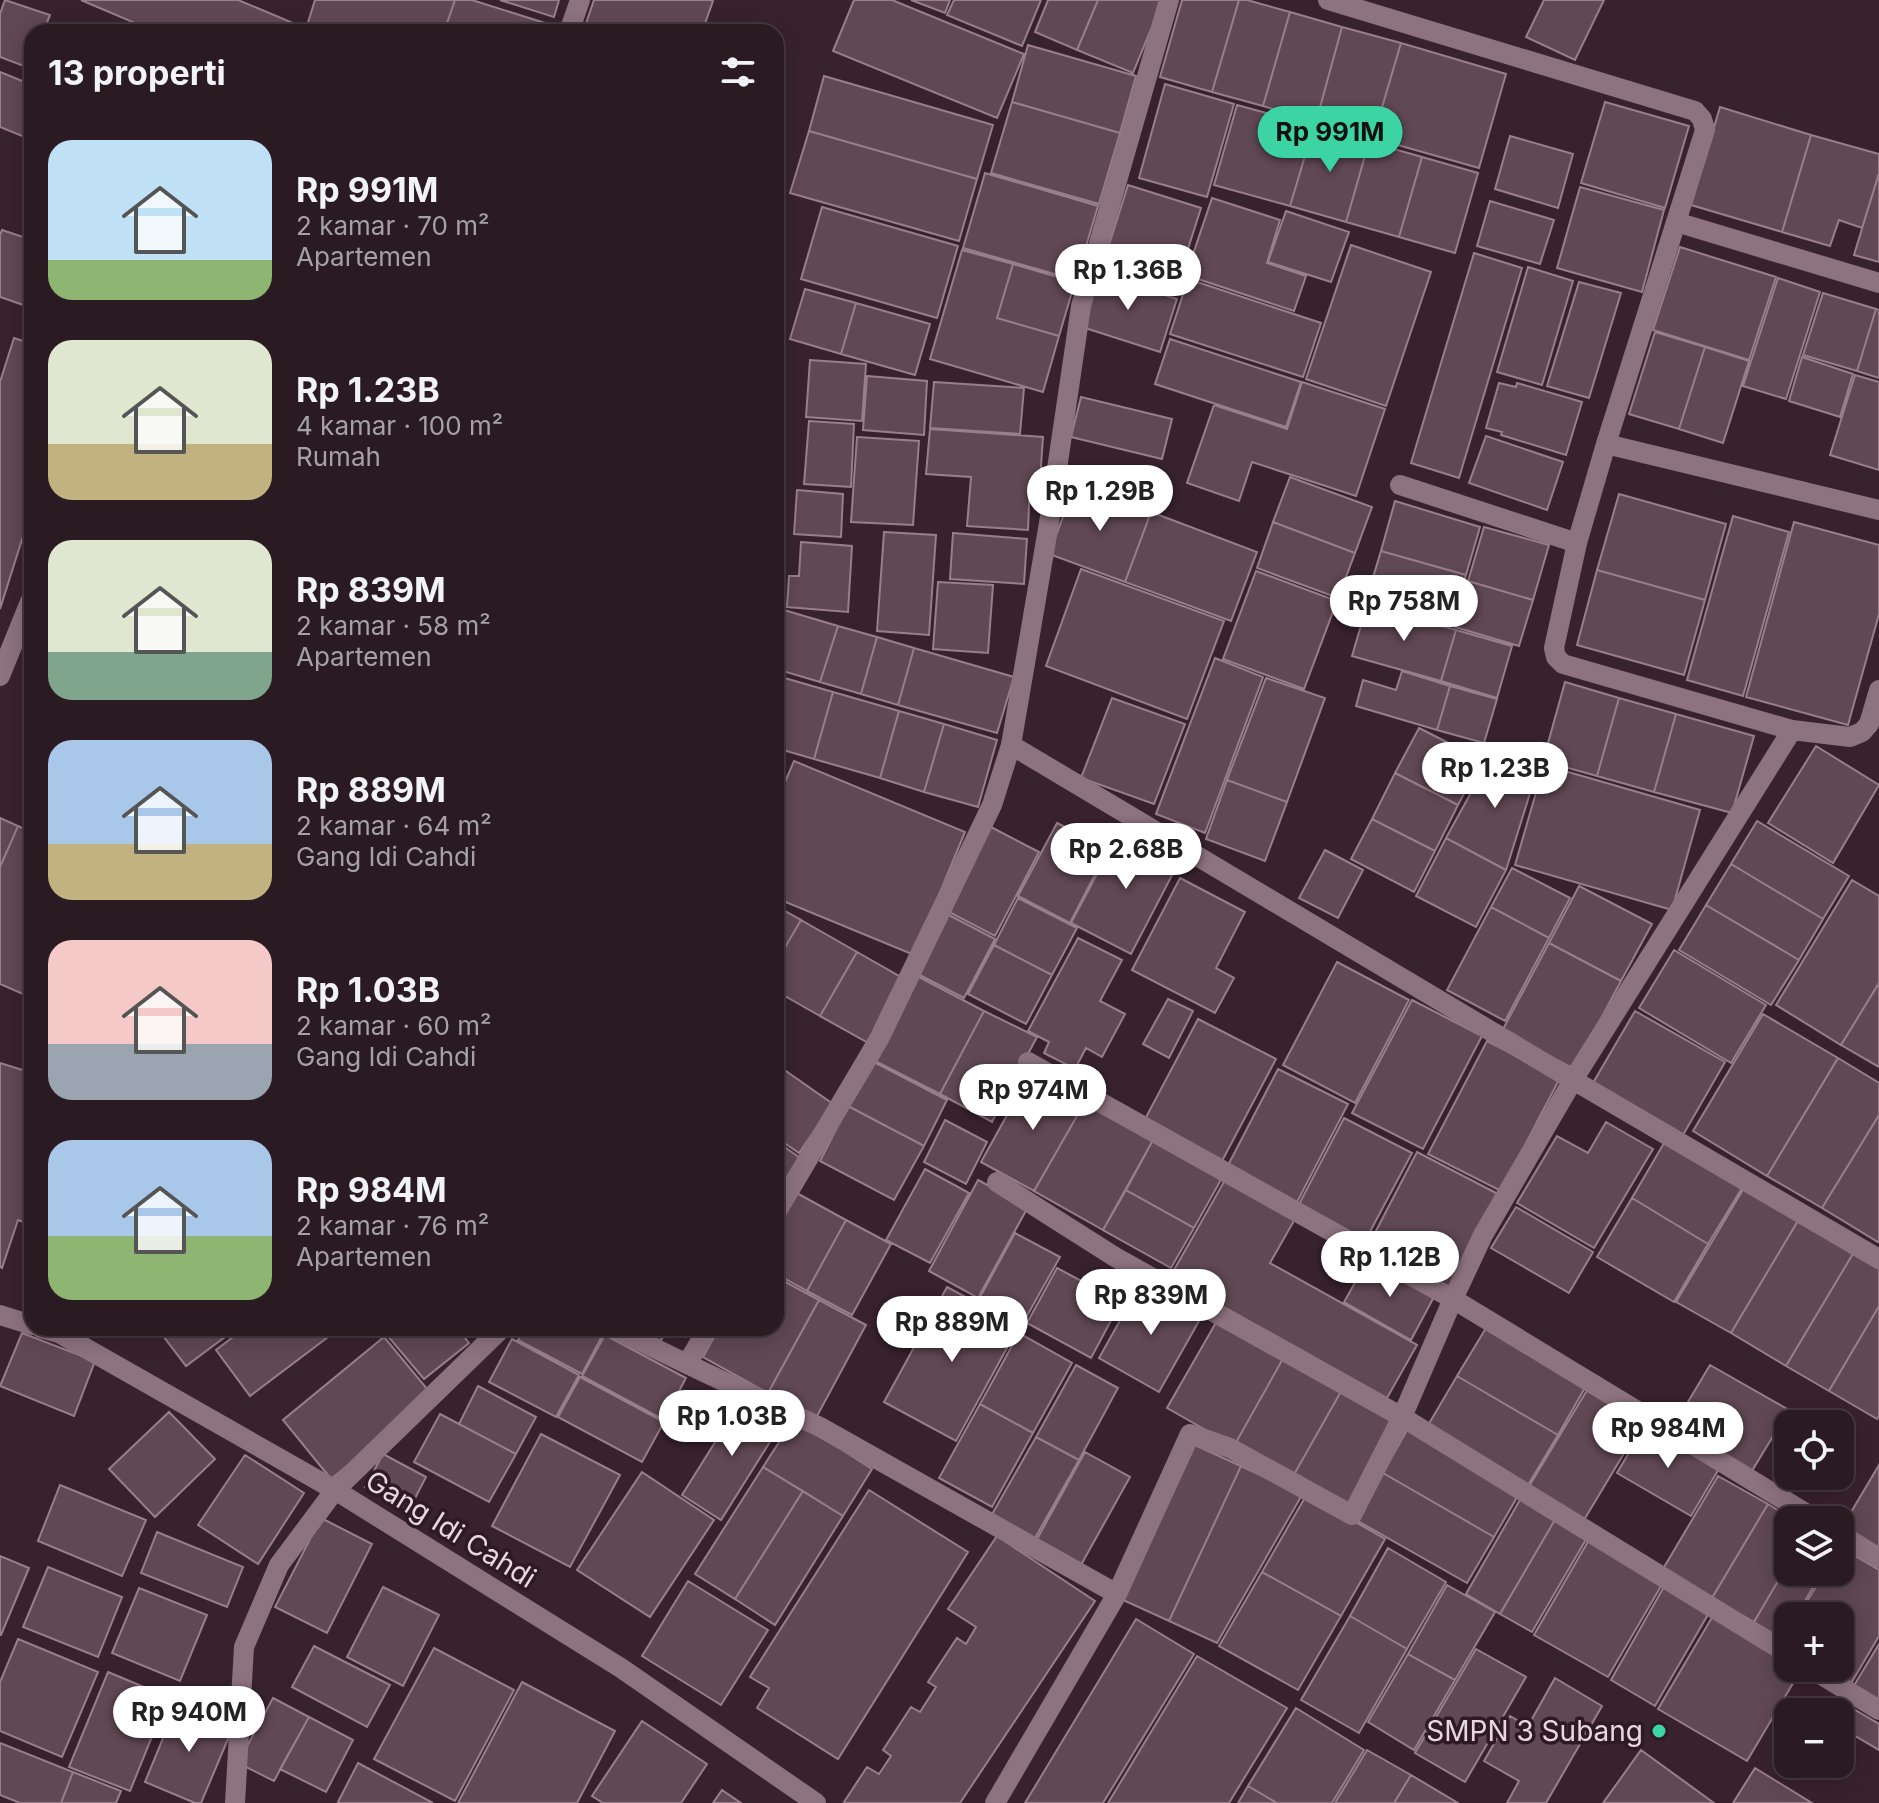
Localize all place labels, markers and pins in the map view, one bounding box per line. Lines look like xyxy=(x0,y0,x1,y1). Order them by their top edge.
pin: Rp 991M xyxy=(1256,106,1404,174)
pin: Rp 1.36B xyxy=(1045,244,1211,312)
pin: Rp 1.29B xyxy=(1017,465,1183,533)
pin: Rp 758M xyxy=(1330,575,1478,643)
pin: Rp 1.23B xyxy=(1412,742,1578,810)
pin: Rp 2.68B xyxy=(1043,823,1209,891)
pin: Rp 974M xyxy=(959,1064,1107,1132)
pin: Rp 1.12B xyxy=(1307,1231,1473,1299)
pin: Rp 839M xyxy=(1077,1269,1225,1337)
pin: Rp 889M xyxy=(878,1296,1026,1364)
pin: Rp 1.03B xyxy=(649,1390,815,1458)
pin: Rp 984M xyxy=(1594,1402,1742,1470)
pin: Rp 940M xyxy=(115,1686,263,1754)
place label: SMPN 3 Subang xyxy=(1426,1714,1643,1748)
marker: SMPN 3 Subang xyxy=(1650,1722,1668,1740)

